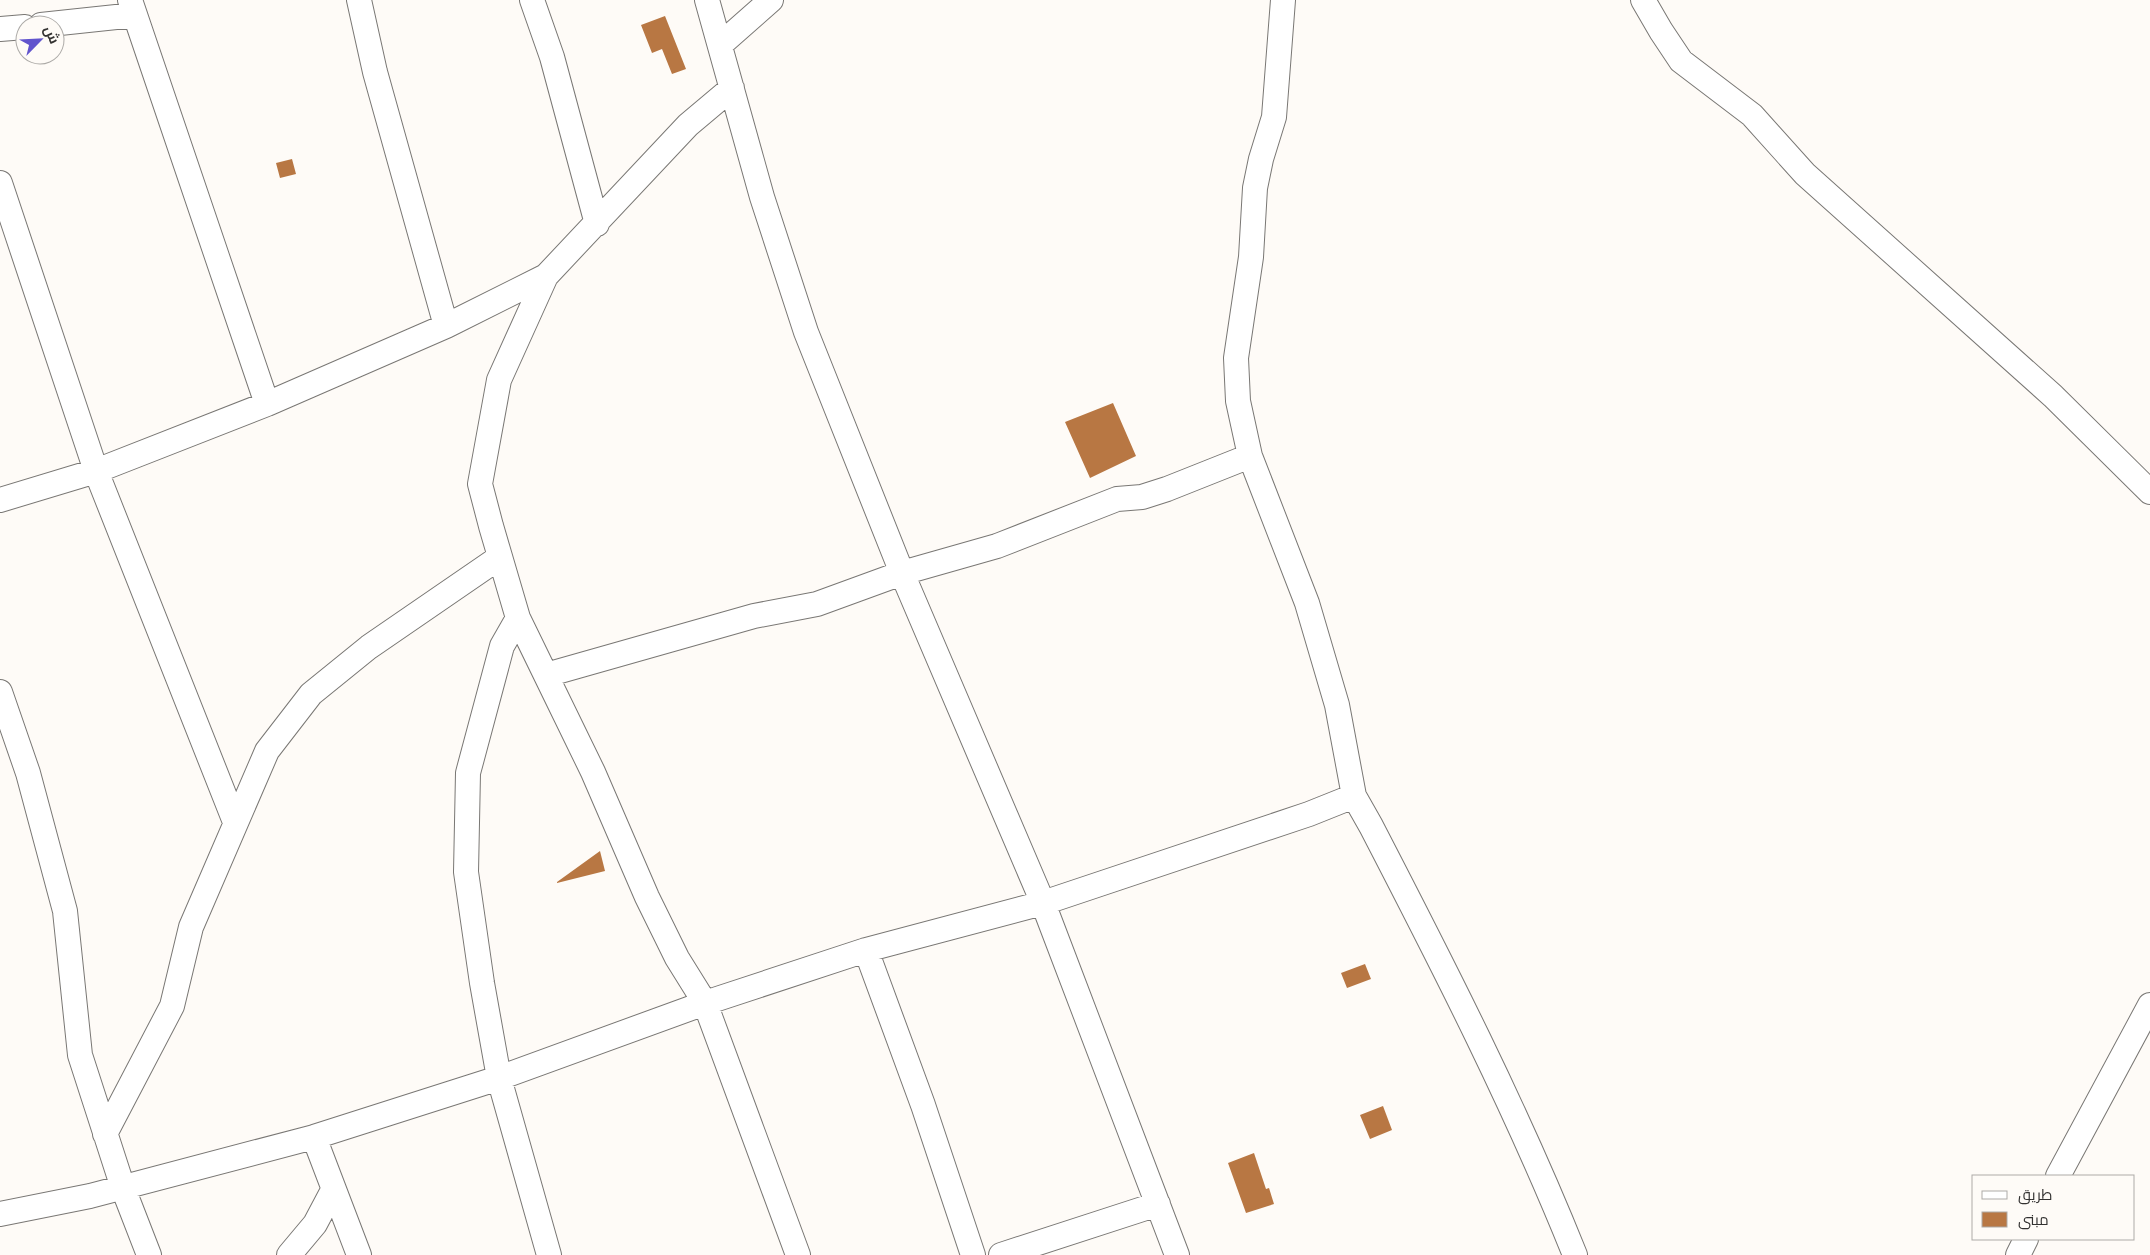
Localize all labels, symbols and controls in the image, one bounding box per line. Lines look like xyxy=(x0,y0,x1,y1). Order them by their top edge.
north arrow xyxy=(15,15,65,65)
text: ش xyxy=(40,23,63,47)
legend xyxy=(1972,1175,2135,1240)
text: طريق xyxy=(2018,1186,2052,1205)
text: مبنى xyxy=(2018,1211,2049,1230)

